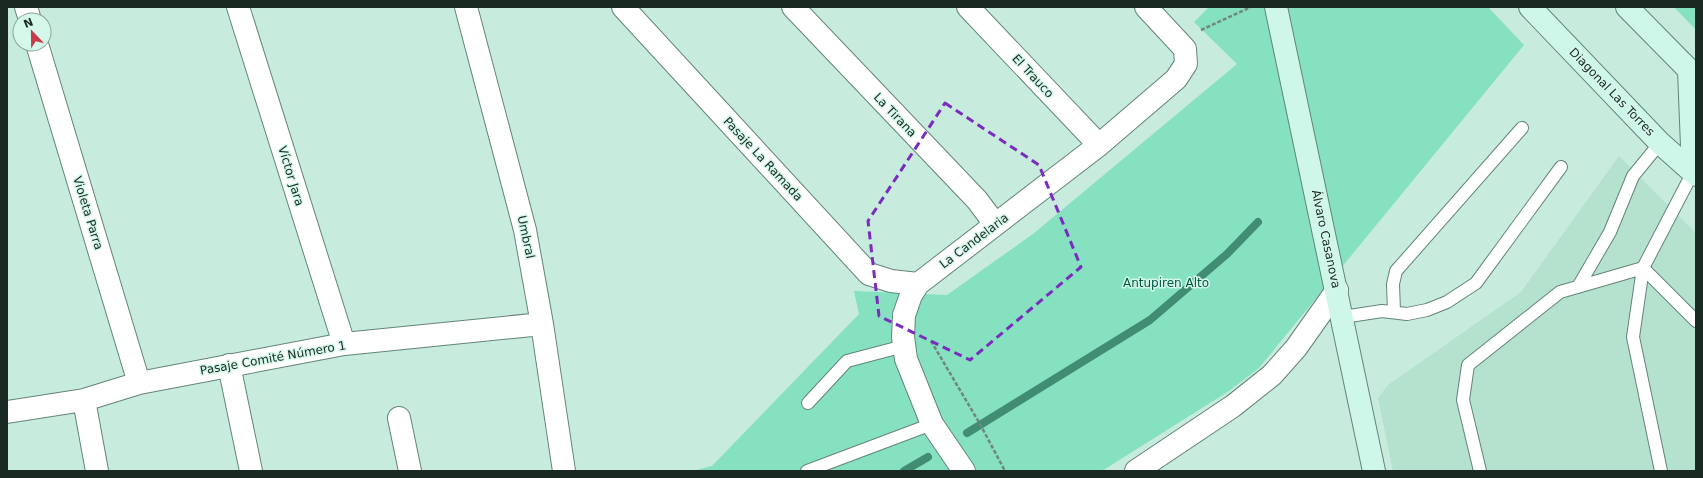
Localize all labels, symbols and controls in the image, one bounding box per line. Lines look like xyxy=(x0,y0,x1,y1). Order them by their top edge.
north arrow xyxy=(12,12,52,52)
text: N xyxy=(22,15,35,31)
street label: Diagonal Las Torres xyxy=(1566,45,1658,139)
street label: El Trauco xyxy=(1009,51,1057,101)
street label: La Tirana xyxy=(871,90,919,140)
street label: Pasaje La Ramada xyxy=(721,114,805,204)
street label: Víctor Jara xyxy=(275,144,307,208)
street label: Violeta Parra xyxy=(70,174,106,252)
street label: Álvaro Casanova xyxy=(1309,188,1344,290)
street label: La Candelaria xyxy=(937,211,1011,271)
street label: Umbral xyxy=(515,214,537,260)
park label: Antupiren Alto xyxy=(1123,276,1209,290)
street label: Pasaje Comité Número 1 xyxy=(199,338,347,378)

